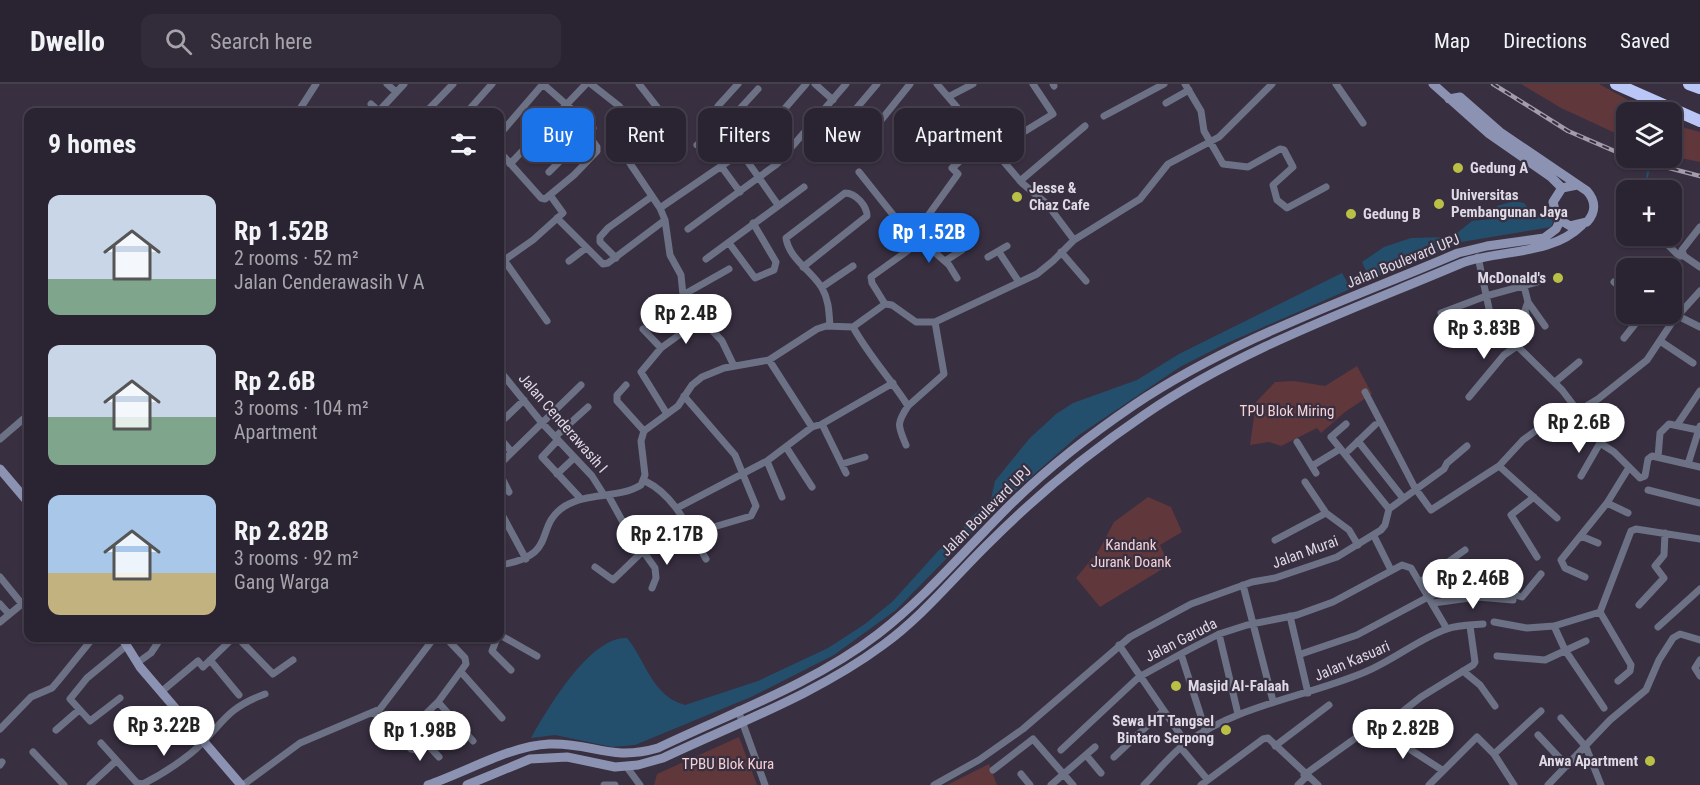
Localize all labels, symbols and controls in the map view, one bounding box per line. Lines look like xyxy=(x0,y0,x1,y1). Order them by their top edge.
search box xyxy=(141,14,561,68)
text: Dwello xyxy=(30,25,105,58)
icon: search xyxy=(162,25,195,58)
text: Search here xyxy=(210,29,312,54)
text: Map xyxy=(1434,29,1470,53)
text: Directions xyxy=(1503,29,1587,53)
text: Saved xyxy=(1620,29,1670,53)
map controls xyxy=(1616,102,1682,324)
button: layers xyxy=(1616,102,1682,168)
chip: Buy xyxy=(522,108,594,162)
chip: Rent xyxy=(606,108,686,162)
chip: Filters xyxy=(698,108,792,162)
chip: New xyxy=(804,108,882,162)
chip: Apartment xyxy=(894,108,1024,162)
icon: filters xyxy=(447,128,480,161)
text: 9 homes xyxy=(48,129,136,159)
place label: Gedung A xyxy=(1470,159,1528,177)
marker: Gedung A xyxy=(1451,161,1465,175)
place label: Jesse & Chaz Cafe xyxy=(1029,179,1090,214)
button: + xyxy=(1616,180,1682,246)
place label: Universitas Pembangunan Jaya xyxy=(1451,186,1568,221)
marker: Jesse & Chaz Cafe xyxy=(1010,190,1024,204)
marker: Universitas Pembangunan Jaya xyxy=(1432,197,1446,211)
place label: Gedung B xyxy=(1363,205,1421,223)
marker: Gedung B xyxy=(1344,207,1358,221)
pin: Rp 1.52B xyxy=(867,213,991,264)
text: Rp 1.52B xyxy=(234,216,329,246)
icon: home xyxy=(96,219,168,291)
text: Rp 1.52B xyxy=(893,220,965,244)
street label: Jalan Boulevard UPJ xyxy=(1344,230,1462,292)
text: 2 rooms · 52 m² xyxy=(234,246,359,270)
button: − xyxy=(1616,258,1682,324)
place label: McDonald's xyxy=(1478,269,1546,287)
text: Jalan Cenderawasih V A xyxy=(234,270,425,294)
marker: McDonald's xyxy=(1551,271,1565,285)
pin: Rp 2.4B xyxy=(631,294,741,345)
text: Rp 2.4B xyxy=(655,301,717,325)
pin: Rp 3.83B xyxy=(1422,309,1546,360)
text: Rp 3.83B xyxy=(1448,316,1520,340)
text: Rp 2.6B xyxy=(234,366,316,396)
icon: home xyxy=(96,369,168,441)
street label: Jalan Cenderawasih I xyxy=(515,369,611,477)
text: 3 rooms · 104 m² xyxy=(234,396,369,420)
park label: TPU Blok Miring xyxy=(1240,402,1334,420)
pin: Rp 2.6B xyxy=(1524,403,1634,454)
text: Rp 2.6B xyxy=(1548,410,1610,434)
text: Apartment xyxy=(234,420,318,444)
street label: Jalan Boulevard UPJ xyxy=(937,462,1035,560)
pin: Rp 2.17B xyxy=(605,515,729,566)
text: Rp 2.82B xyxy=(234,516,329,546)
icon: home xyxy=(96,519,168,591)
text: Rp 2.17B xyxy=(631,522,703,546)
street label: Jalan Murai xyxy=(1269,532,1341,572)
park label: Kandank Jurank Doank xyxy=(1091,536,1172,571)
text: 3 rooms · 92 m² xyxy=(234,546,359,570)
pin: Rp 2.46B xyxy=(1411,559,1535,610)
text: Rp 2.46B xyxy=(1437,566,1509,590)
text: Gang Warga xyxy=(234,570,329,594)
street label: Jalan Garuda xyxy=(1142,614,1220,666)
street label: Jalan Kasuari xyxy=(1311,637,1393,685)
place label: Masjid Al-Falaah xyxy=(1188,677,1289,695)
marker: Masjid Al-Falaah xyxy=(1169,679,1183,693)
pin: Rp 3.22B xyxy=(102,706,226,757)
pin: Rp 2.82B xyxy=(1341,709,1465,760)
pin: Rp 1.98B xyxy=(358,711,482,762)
place label: Sewa HT Tangsel Bintaro Serpong xyxy=(1112,712,1214,747)
text: Rp 3.22B xyxy=(128,713,200,737)
text: Rp 2.82B xyxy=(1367,716,1439,740)
text: Rp 1.98B xyxy=(384,718,456,742)
marker: Sewa HT Tangsel Bintaro Serpong xyxy=(1219,723,1233,737)
place label: Anwa Apartment xyxy=(1539,752,1638,770)
marker: Anwa Apartment xyxy=(1643,754,1657,768)
park label: TPBU Blok Kura xyxy=(682,755,774,773)

